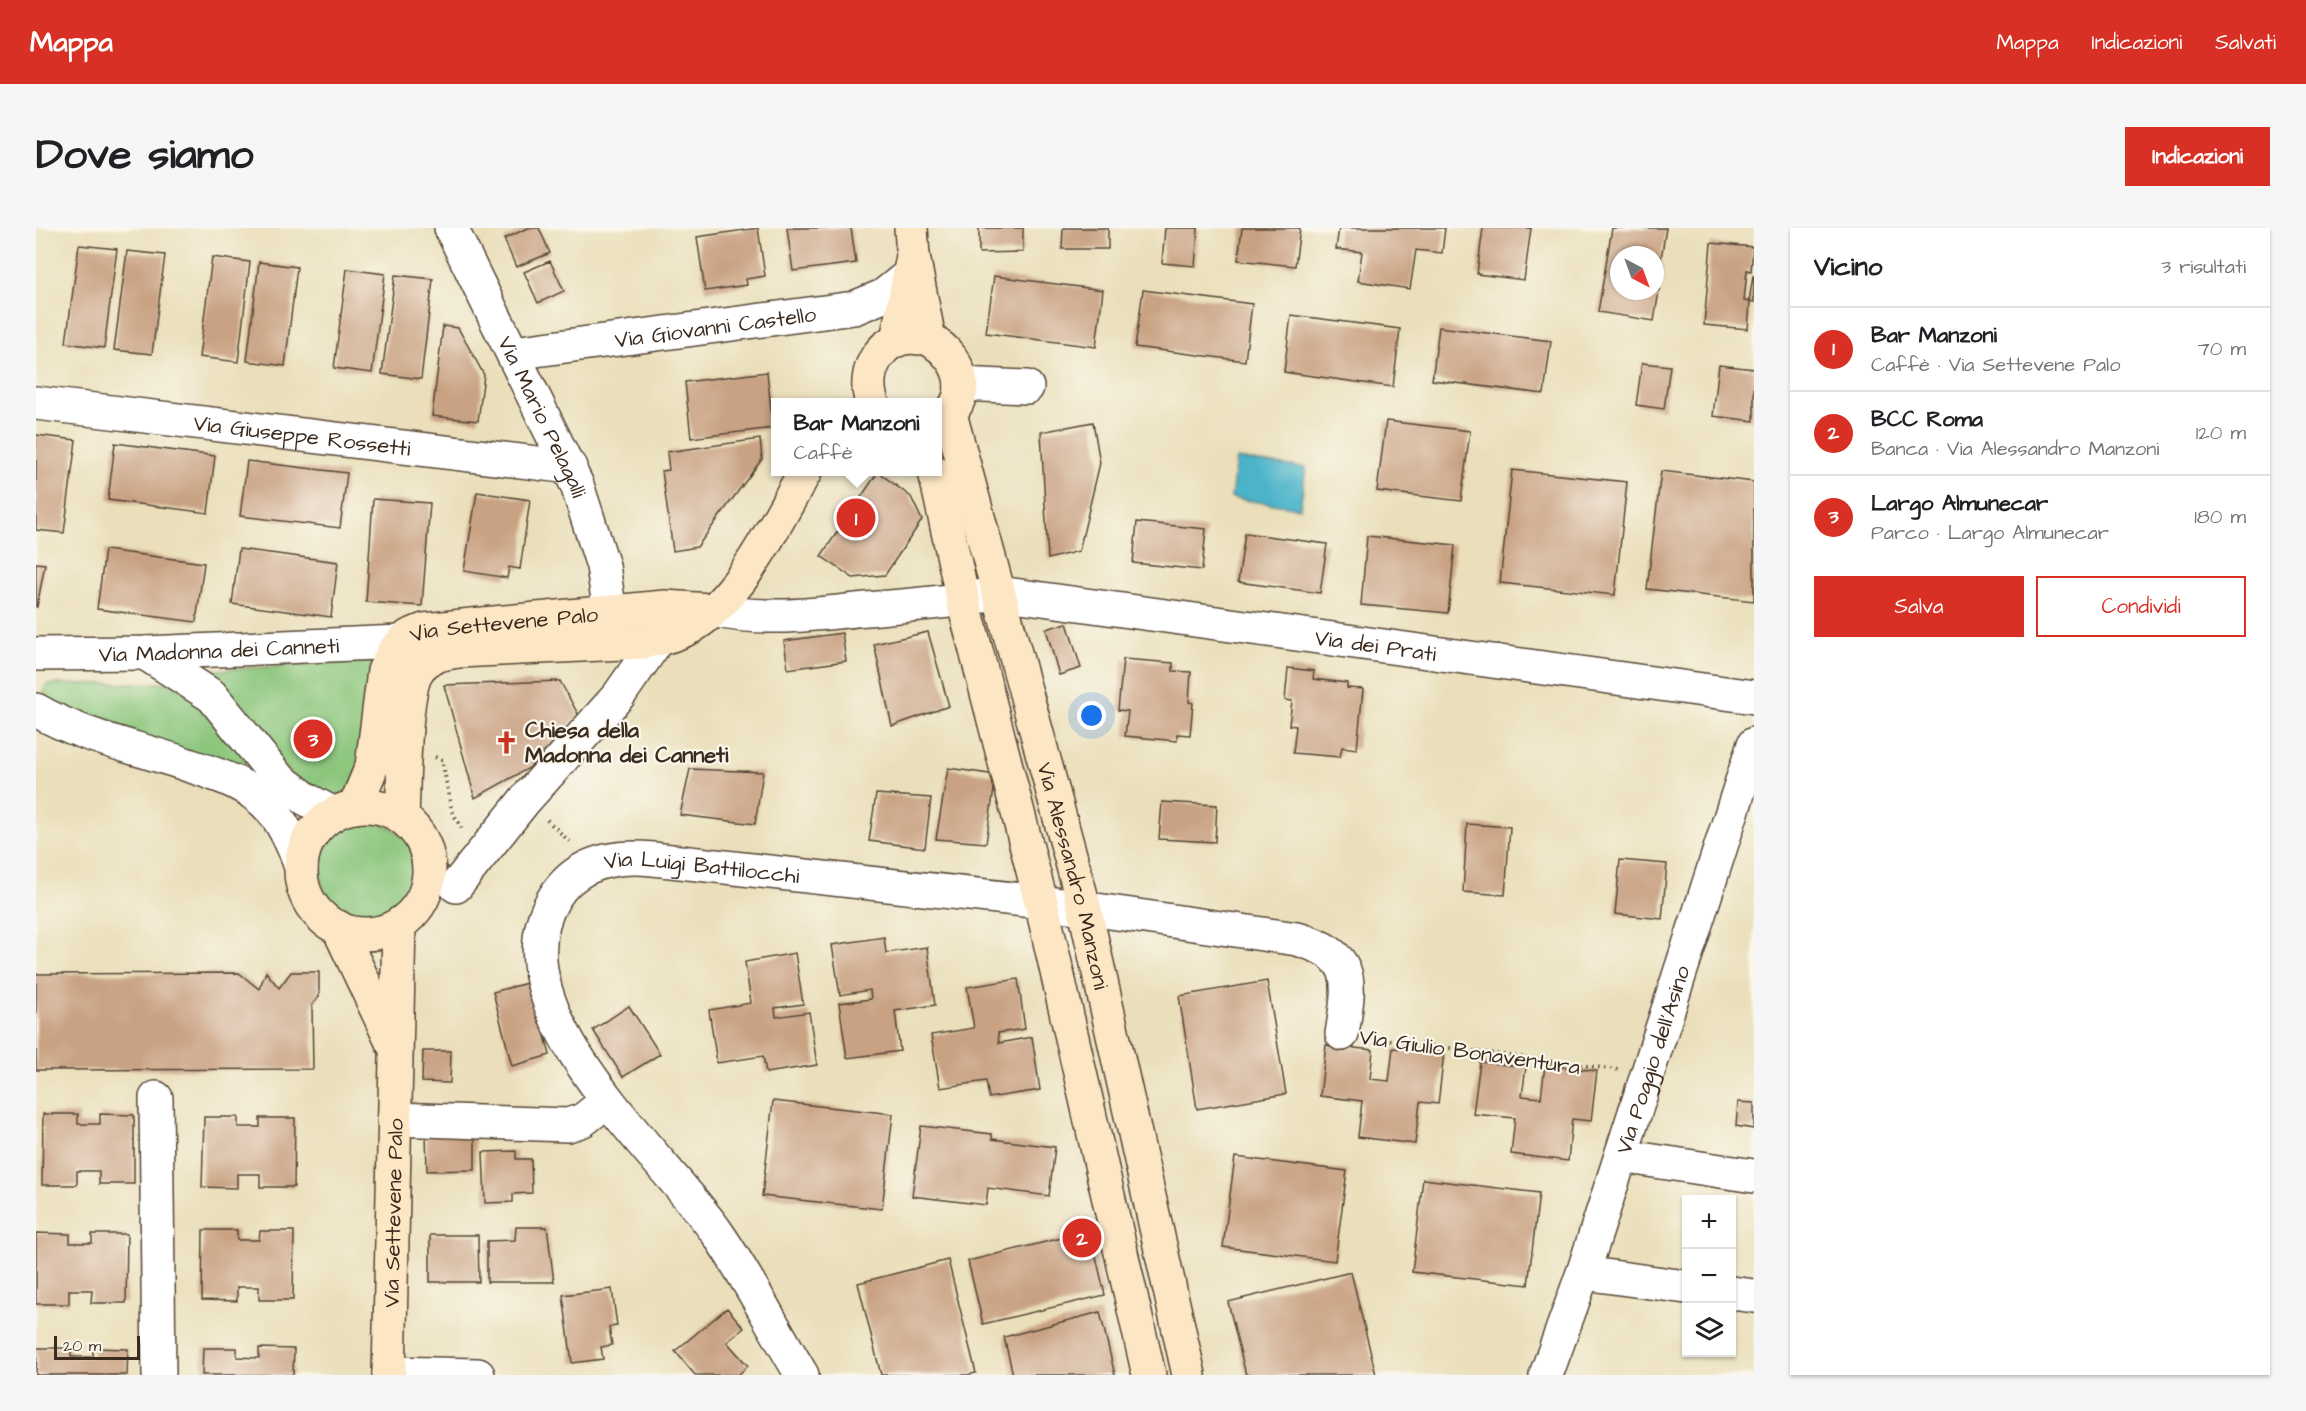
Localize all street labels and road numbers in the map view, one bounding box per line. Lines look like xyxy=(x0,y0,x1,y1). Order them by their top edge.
street label: Via Giovanni Castello xyxy=(613,299,819,356)
street label: Via Mario Pelagalli xyxy=(489,331,594,502)
street label: Via Giuseppe Rossetti xyxy=(192,408,412,465)
street label: Via Settevene Palo xyxy=(405,599,600,651)
street label: Via dei Prati xyxy=(1313,623,1438,670)
street label: Via Madonna dei Canneti xyxy=(99,631,340,670)
street label: Via Alessandro Manzoni xyxy=(1028,759,1116,993)
street label: Via Luigi Battilocchi xyxy=(602,844,801,892)
street label: Via Poggio dell'Asino xyxy=(1609,961,1699,1158)
street label: Via Giulio Bonaventura xyxy=(1357,1022,1582,1083)
street label: Via Settevene Palo xyxy=(376,1118,412,1308)

